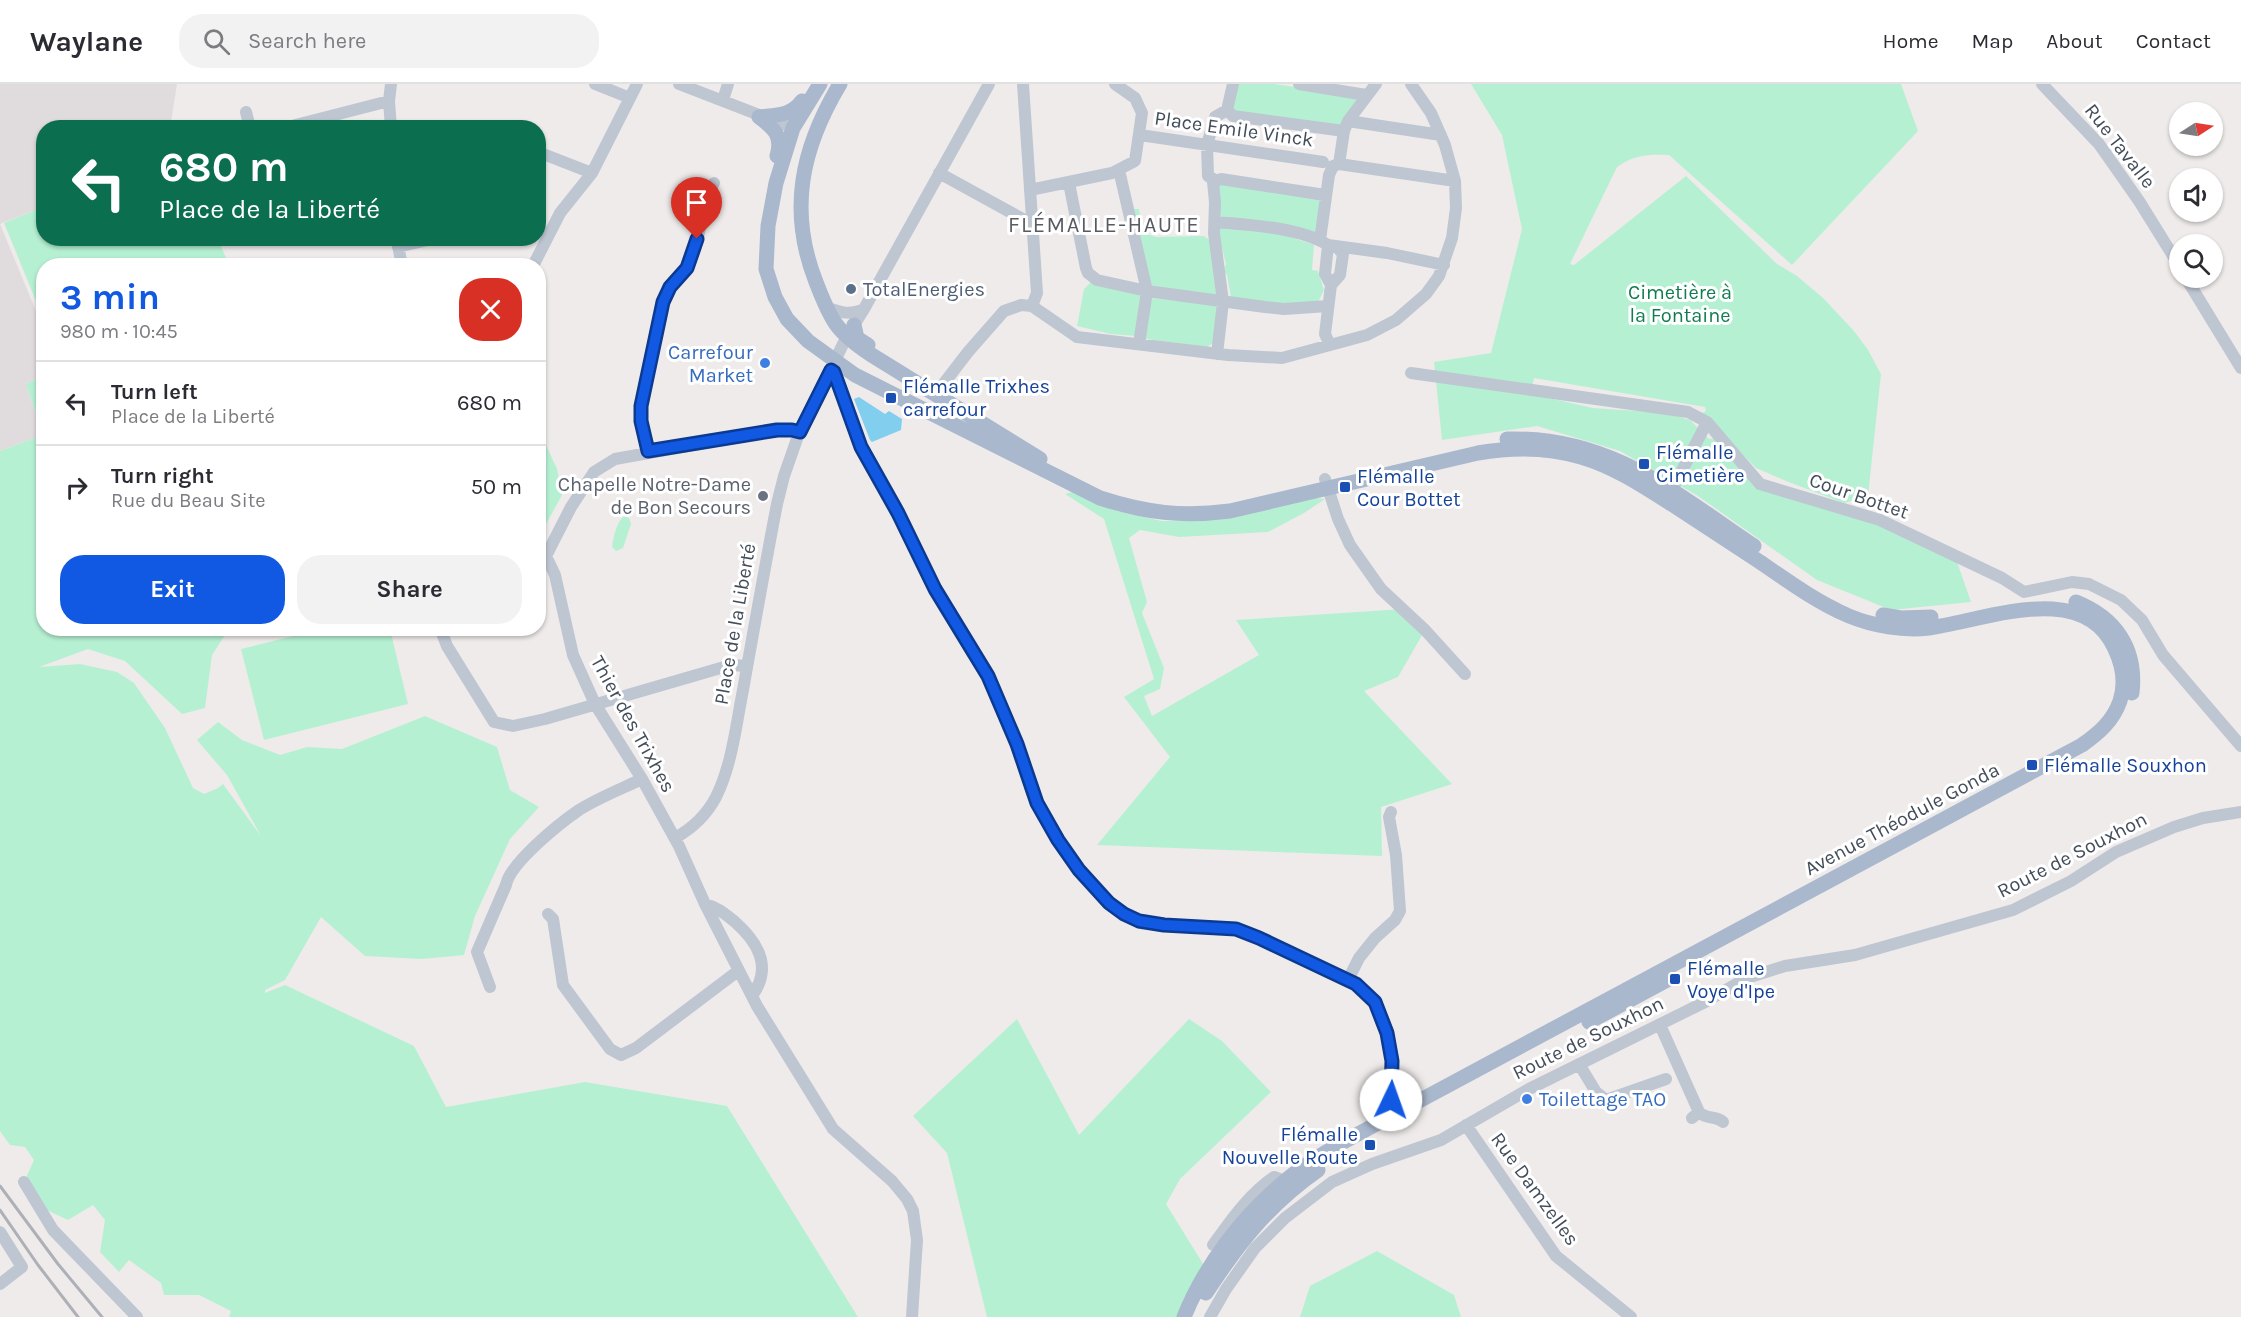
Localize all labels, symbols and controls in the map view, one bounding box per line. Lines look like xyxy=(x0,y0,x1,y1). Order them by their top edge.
search box xyxy=(179,14,599,68)
text: Waylane xyxy=(30,25,143,58)
icon: search xyxy=(200,25,233,58)
text: Search here xyxy=(248,28,366,54)
text: Home xyxy=(1883,29,1939,53)
text: Map xyxy=(1972,29,2013,53)
text: About xyxy=(2046,29,2103,53)
text: Contact xyxy=(2136,29,2211,53)
street label: Rue Tavalle xyxy=(2080,99,2160,193)
north arrow xyxy=(2169,102,2223,156)
map controls xyxy=(2169,102,2223,288)
street label: Place Emile Vinck xyxy=(1153,106,1315,152)
text: 680 m xyxy=(159,142,289,192)
icon: left xyxy=(60,144,138,222)
button: sound xyxy=(2169,168,2223,222)
pin xyxy=(671,177,722,239)
icon: arrive xyxy=(680,186,713,219)
text: Place de la Liberté xyxy=(159,193,380,225)
district label: FLÉMALLE-HAUTE xyxy=(1008,211,1200,238)
button: search xyxy=(2169,234,2223,288)
text: 3 min xyxy=(60,276,160,318)
button: close xyxy=(459,278,522,341)
place label: TotalEnergies xyxy=(863,278,985,301)
park label: Cimetière à la Fontaine xyxy=(1628,281,1732,327)
marker: TotalEnergies xyxy=(844,282,858,296)
text: 980 m · 10:45 xyxy=(60,320,178,343)
place label: Carrefour Market xyxy=(668,341,754,387)
marker: Carrefour Market xyxy=(758,356,772,370)
place label: Flémalle Trixhes carrefour xyxy=(903,375,1050,421)
text: Turn left xyxy=(111,379,198,405)
icon: left xyxy=(60,387,93,420)
text: 680 m xyxy=(457,390,522,416)
marker: Flémalle Trixhes carrefour xyxy=(884,391,898,405)
text: Place de la Liberté xyxy=(111,405,275,428)
place label: Flémalle Cimetière xyxy=(1656,441,1744,487)
marker: Flémalle Cimetière xyxy=(1637,457,1651,471)
text: Turn right xyxy=(111,463,214,489)
place label: Flémalle Cour Bottet xyxy=(1357,465,1461,511)
street label: Cour Bottet xyxy=(1806,468,1912,524)
icon: right xyxy=(60,471,93,504)
place label: Chapelle Notre-Dame de Bon Secours xyxy=(558,473,751,519)
text: 50 m xyxy=(471,474,522,500)
marker: Flémalle Cour Bottet xyxy=(1338,480,1352,494)
text: Rue du Beau Site xyxy=(111,489,266,512)
marker: Chapelle Notre-Dame de Bon Secours xyxy=(756,489,770,503)
street label: Place de la Liberté xyxy=(709,541,761,707)
button: Exit xyxy=(60,555,285,624)
button: Share xyxy=(297,555,522,624)
street label: Thier des Trixhes xyxy=(586,652,680,796)
place label: Flémalle Souxhon xyxy=(2044,754,2207,777)
street label: Avenue Théodule Gonda xyxy=(1801,758,2003,880)
marker: Flémalle Souxhon xyxy=(2025,758,2039,772)
street label: Route de Souxhon xyxy=(1993,807,2151,903)
place label: Flémalle Voye d'Ipe xyxy=(1687,957,1775,1003)
marker: Flémalle Voye d'Ipe xyxy=(1668,972,1682,986)
street label: Route de Souxhon xyxy=(1509,991,1667,1085)
position arrow xyxy=(1359,1068,1423,1132)
place label: Toilettage TAO xyxy=(1539,1088,1666,1111)
marker: Toilettage TAO xyxy=(1520,1092,1534,1106)
place label: Flémalle Nouvelle Route xyxy=(1222,1123,1358,1169)
street label: Rue Damzelles xyxy=(1486,1128,1584,1250)
marker: Flémalle Nouvelle Route xyxy=(1363,1138,1377,1152)

